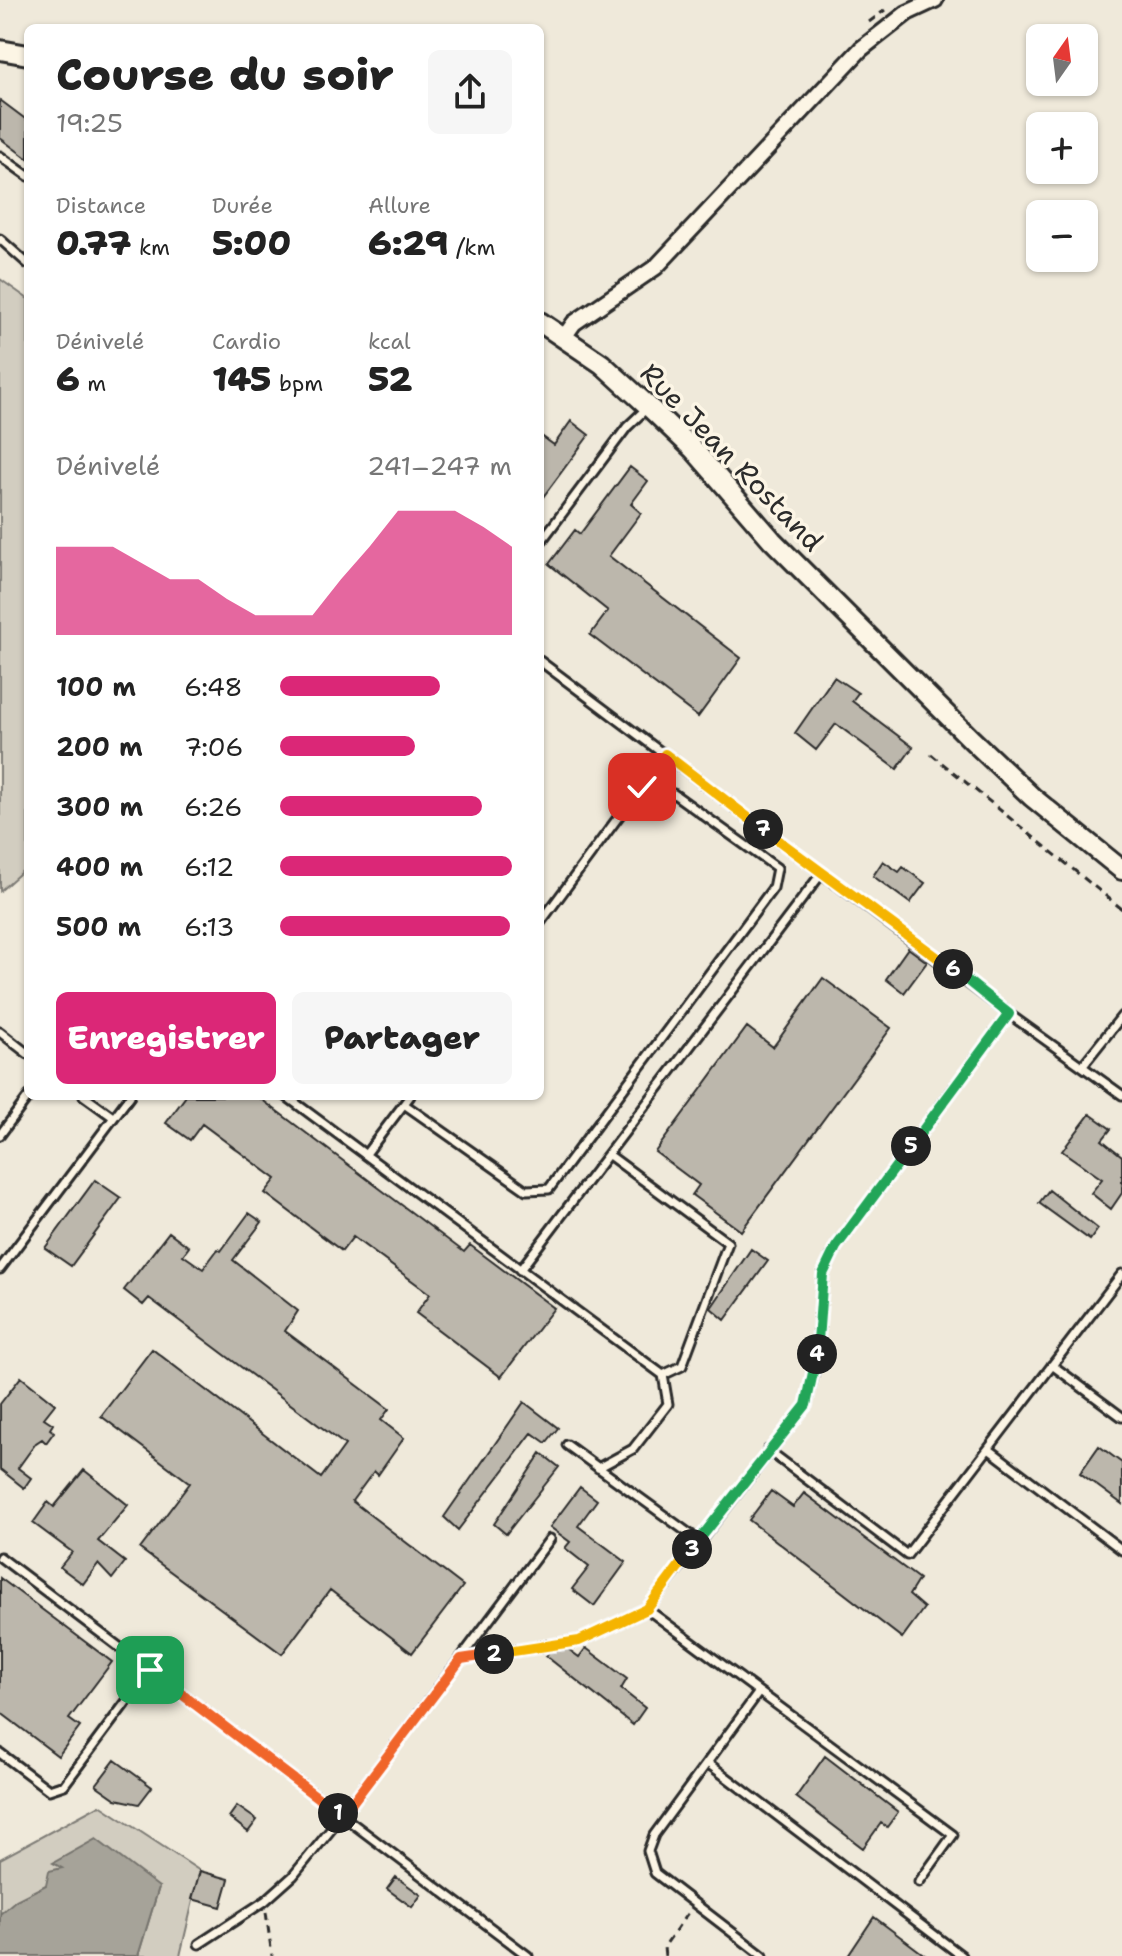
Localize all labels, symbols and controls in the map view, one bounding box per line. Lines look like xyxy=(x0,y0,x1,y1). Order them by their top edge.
north arrow xyxy=(1026,24,1098,96)
map controls xyxy=(1026,24,1098,272)
text: Course du soir xyxy=(56,45,394,104)
button: share xyxy=(428,50,512,134)
text: 19:25 xyxy=(56,105,123,140)
button: + xyxy=(1026,112,1098,184)
text: Distance xyxy=(56,191,146,220)
text: Durée xyxy=(212,191,273,220)
text: Allure xyxy=(368,191,431,220)
button: − xyxy=(1026,200,1098,272)
text: 0.77 xyxy=(56,220,131,266)
text: 5:00 xyxy=(212,220,291,266)
text: 6:29 xyxy=(368,220,449,266)
text: km xyxy=(131,233,170,262)
text: /km xyxy=(449,233,495,262)
text: Dénivelé xyxy=(56,327,144,356)
text: Cardio xyxy=(212,327,281,356)
text: kcal xyxy=(368,327,411,356)
street label: Rue Jean Rostand xyxy=(632,354,832,560)
text: 6 xyxy=(56,356,80,402)
text: 145 xyxy=(212,356,272,402)
text: 52 xyxy=(368,356,412,402)
text: m xyxy=(80,369,106,398)
text: bpm xyxy=(272,369,323,398)
text: Dénivelé xyxy=(56,448,161,483)
text: 241–247 m xyxy=(367,448,512,483)
text: 100 m xyxy=(56,669,136,704)
text: 6:48 xyxy=(184,669,243,704)
text: 200 m xyxy=(56,729,143,764)
text: 7:06 xyxy=(184,729,243,764)
pin xyxy=(608,753,676,821)
icon: check xyxy=(620,765,664,809)
text: 300 m xyxy=(56,789,143,824)
text: 6:26 xyxy=(184,789,242,824)
pin: 7 xyxy=(743,809,783,849)
text: 7 xyxy=(755,814,771,843)
text: 400 m xyxy=(56,849,143,884)
text: 6:12 xyxy=(184,849,234,884)
text: 500 m xyxy=(56,909,141,944)
text: 6:13 xyxy=(184,909,234,944)
pin: 6 xyxy=(933,949,973,989)
text: 6 xyxy=(945,954,961,983)
button: Enregistrer xyxy=(56,992,276,1084)
button: Partager xyxy=(292,992,512,1084)
pin: 5 xyxy=(891,1126,931,1166)
text: 5 xyxy=(904,1131,918,1160)
pin: 4 xyxy=(797,1334,837,1374)
text: 4 xyxy=(809,1339,825,1368)
pin: 3 xyxy=(672,1529,712,1569)
text: 3 xyxy=(684,1534,700,1563)
pin: 2 xyxy=(474,1634,514,1674)
pin xyxy=(116,1636,184,1704)
text: 2 xyxy=(486,1639,502,1668)
icon: arrive xyxy=(128,1648,172,1692)
pin: 1 xyxy=(318,1793,358,1833)
text: 1 xyxy=(333,1798,343,1827)

